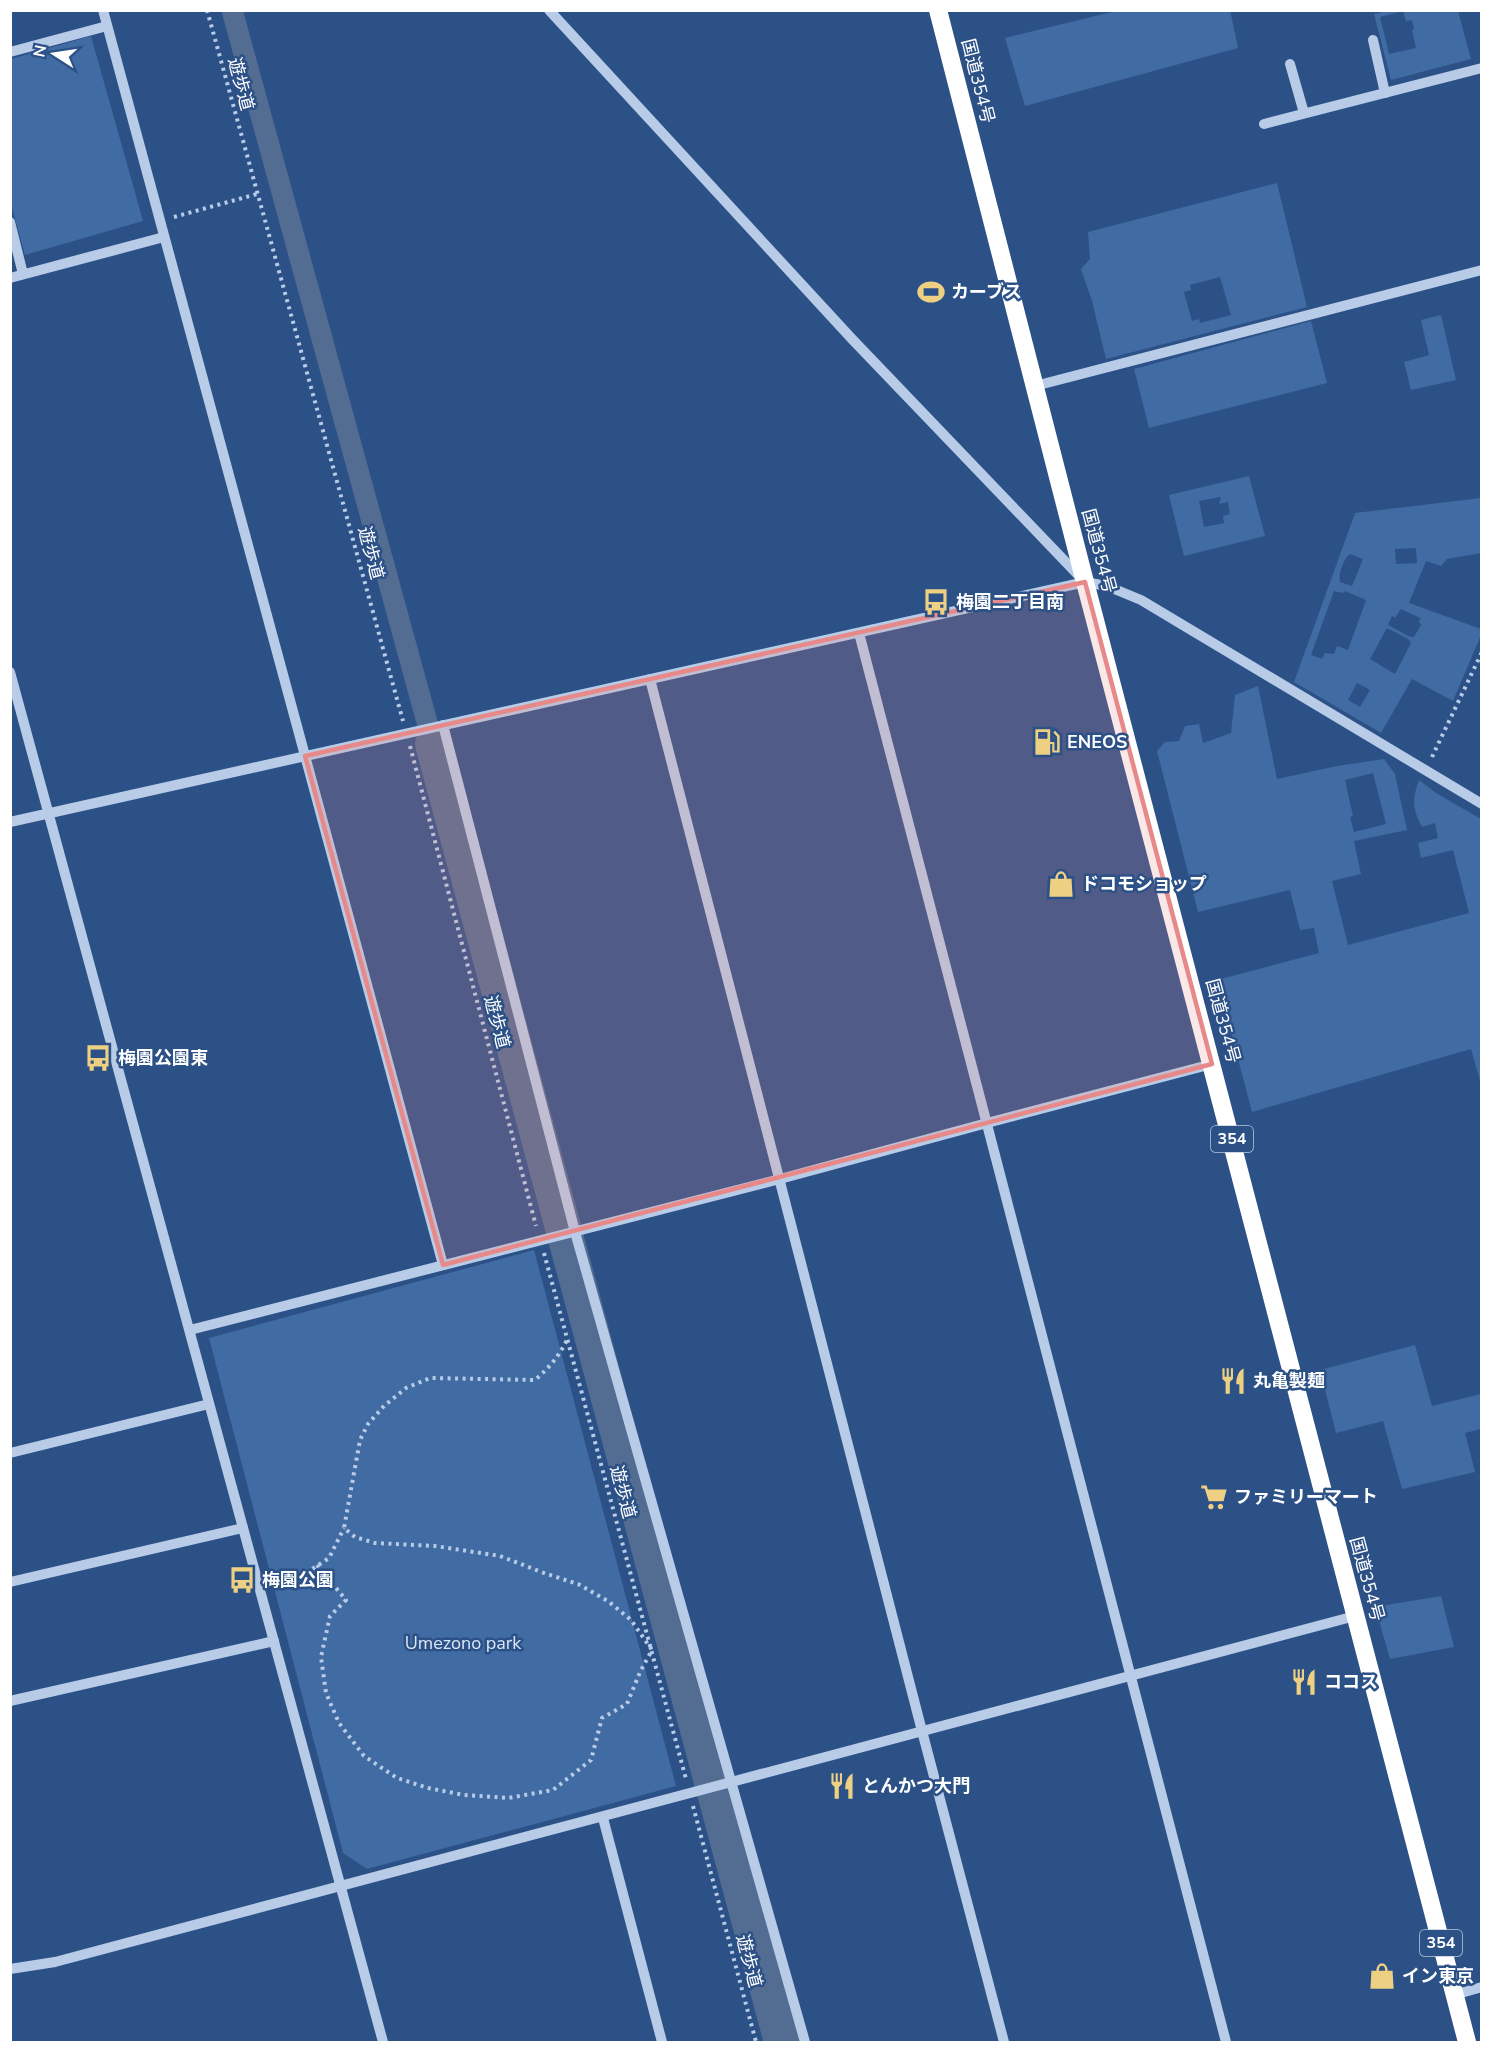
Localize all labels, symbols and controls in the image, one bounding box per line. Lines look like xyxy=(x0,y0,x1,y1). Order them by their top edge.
north arrow xyxy=(24,24,84,84)
street label: 国道354号 xyxy=(956,36,1000,126)
text: N xyxy=(28,43,52,59)
street label: 遊歩道 xyxy=(222,55,260,113)
sports icon: カーブス xyxy=(916,277,946,307)
place label: カーブス xyxy=(951,280,1022,304)
street label: 国道354号 xyxy=(1076,506,1122,596)
street label: 遊歩道 xyxy=(352,524,390,582)
bus stop icon: 梅園二丁目南 xyxy=(921,587,951,617)
place label: 梅園二丁目南 xyxy=(956,590,1064,614)
fuel station icon: ENEOS xyxy=(1032,727,1062,757)
place label: ENEOS xyxy=(1067,730,1127,754)
shop icon: ドコモショップ xyxy=(1046,869,1076,899)
place label: ドコモショップ xyxy=(1081,872,1207,896)
street label: 国道354号 xyxy=(1200,976,1246,1066)
street label: 遊歩道 xyxy=(478,993,516,1051)
bus stop icon: 梅園公園東 xyxy=(83,1043,113,1073)
place label: 梅園公園東 xyxy=(118,1046,208,1070)
road number: 354 xyxy=(1211,1126,1253,1152)
restaurant icon: 丸亀製麺 xyxy=(1218,1366,1248,1396)
place label: 丸亀製麺 xyxy=(1253,1369,1325,1393)
street label: 遊歩道 xyxy=(604,1463,642,1521)
supermarket icon: ファミリーマート xyxy=(1199,1482,1229,1512)
place label: ファミリーマート xyxy=(1234,1485,1378,1509)
street label: 国道354号 xyxy=(1344,1534,1390,1624)
bus stop icon: 梅園公園 xyxy=(227,1565,257,1595)
place label: 梅園公園 xyxy=(262,1568,334,1592)
park label: Umezono park xyxy=(405,1631,522,1655)
restaurant icon: ココス xyxy=(1289,1667,1319,1697)
place label: ココス xyxy=(1324,1670,1378,1694)
restaurant icon: とんかつ大門 xyxy=(827,1771,857,1801)
place label: とんかつ大門 xyxy=(862,1774,970,1798)
road number: 354 xyxy=(1420,1930,1462,1956)
street label: 遊歩道 xyxy=(730,1932,768,1990)
shop icon: イン東京 xyxy=(1367,1961,1397,1991)
place label: イン東京 xyxy=(1402,1964,1474,1988)

